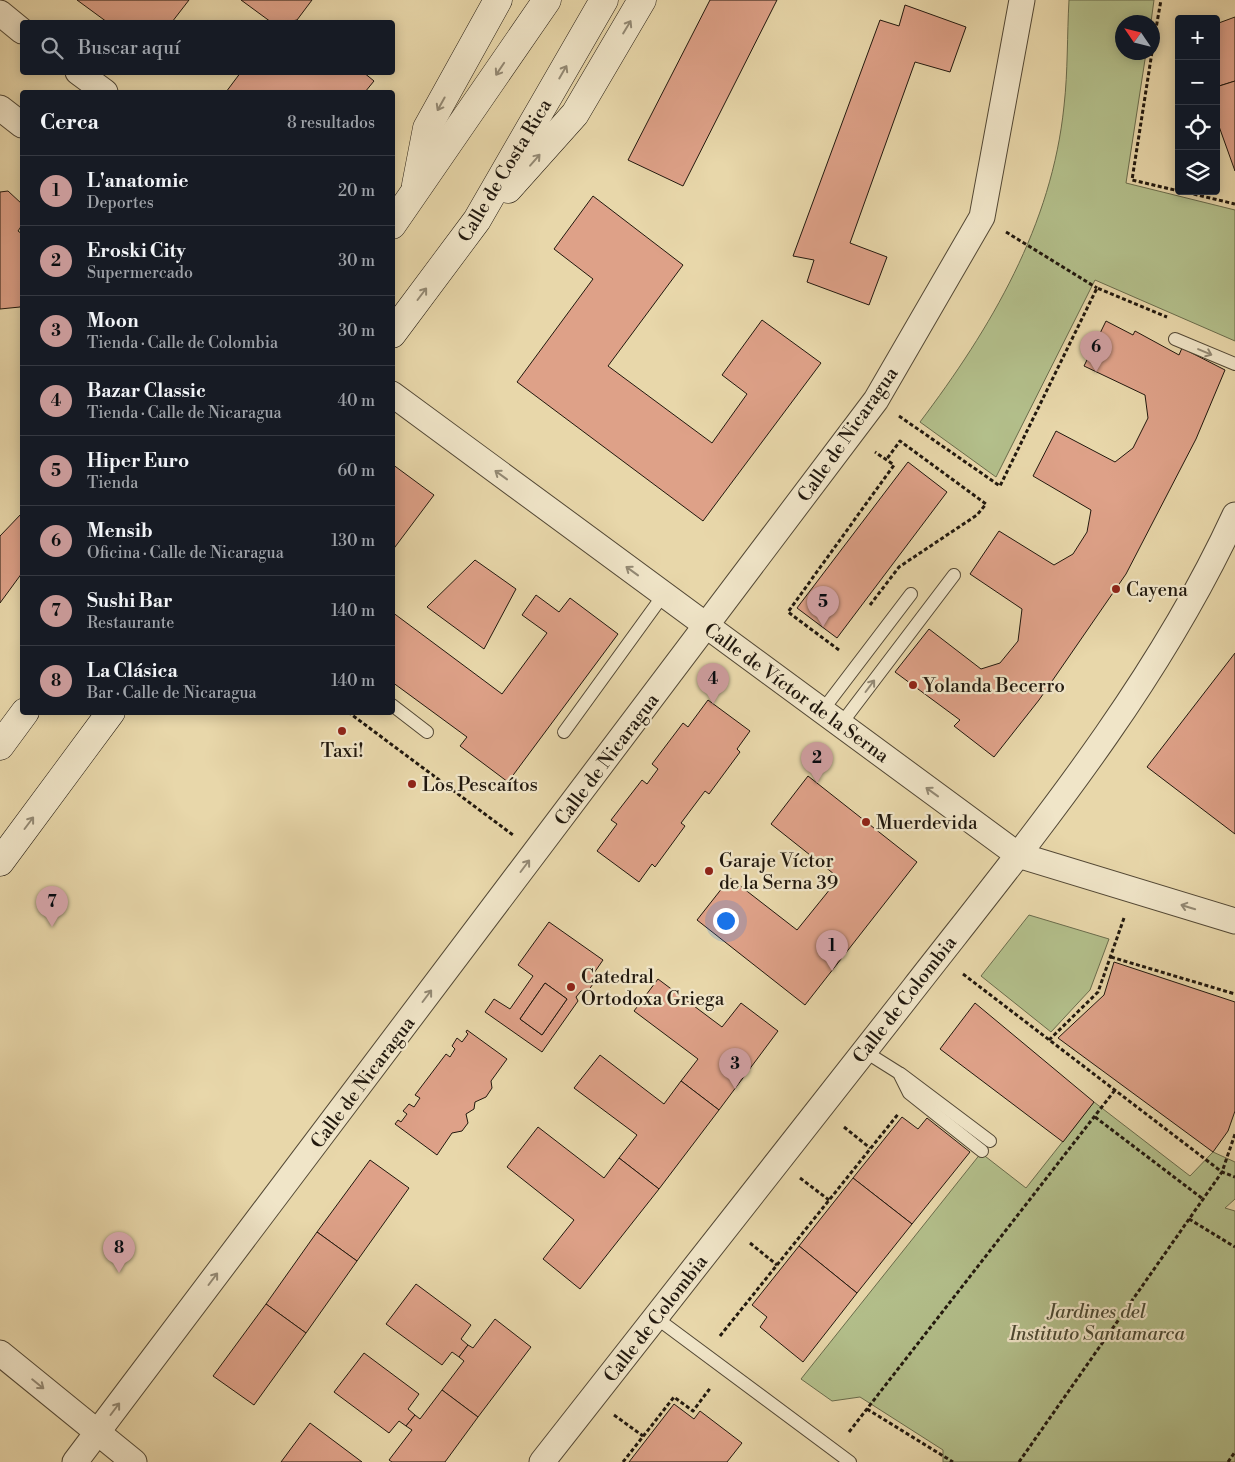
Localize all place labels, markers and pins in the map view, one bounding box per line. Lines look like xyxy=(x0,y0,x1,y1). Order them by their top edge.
pin: 6 xyxy=(1080,331,1112,372)
place label: Cayena xyxy=(1126,578,1188,602)
marker: Cayena xyxy=(1110,583,1122,595)
pin: 5 xyxy=(807,586,839,627)
pin: 4 xyxy=(697,663,729,704)
place label: Yolanda Becerro xyxy=(922,674,1065,698)
marker: Yolanda Becerro xyxy=(907,679,919,691)
marker: Taxi! xyxy=(336,725,348,737)
place label: Taxi! xyxy=(321,739,363,763)
pin: 2 xyxy=(801,742,833,783)
place label: Los Pescaítos xyxy=(422,773,538,797)
marker: Los Pescaítos xyxy=(406,778,418,790)
place label: Muerdevida xyxy=(876,811,978,835)
marker: Muerdevida xyxy=(860,816,872,828)
place label: Garaje Víctor de la Serna 39 xyxy=(719,849,838,895)
marker: Garaje Víctor de la Serna 39 xyxy=(703,865,715,877)
pin: 7 xyxy=(36,886,68,927)
pin: 1 xyxy=(816,930,848,971)
place label: Catedral Ortodoxa Griega xyxy=(581,965,725,1011)
marker: Catedral Ortodoxa Griega xyxy=(565,981,577,993)
pin: 3 xyxy=(719,1048,751,1089)
pin: 8 xyxy=(103,1232,135,1273)

